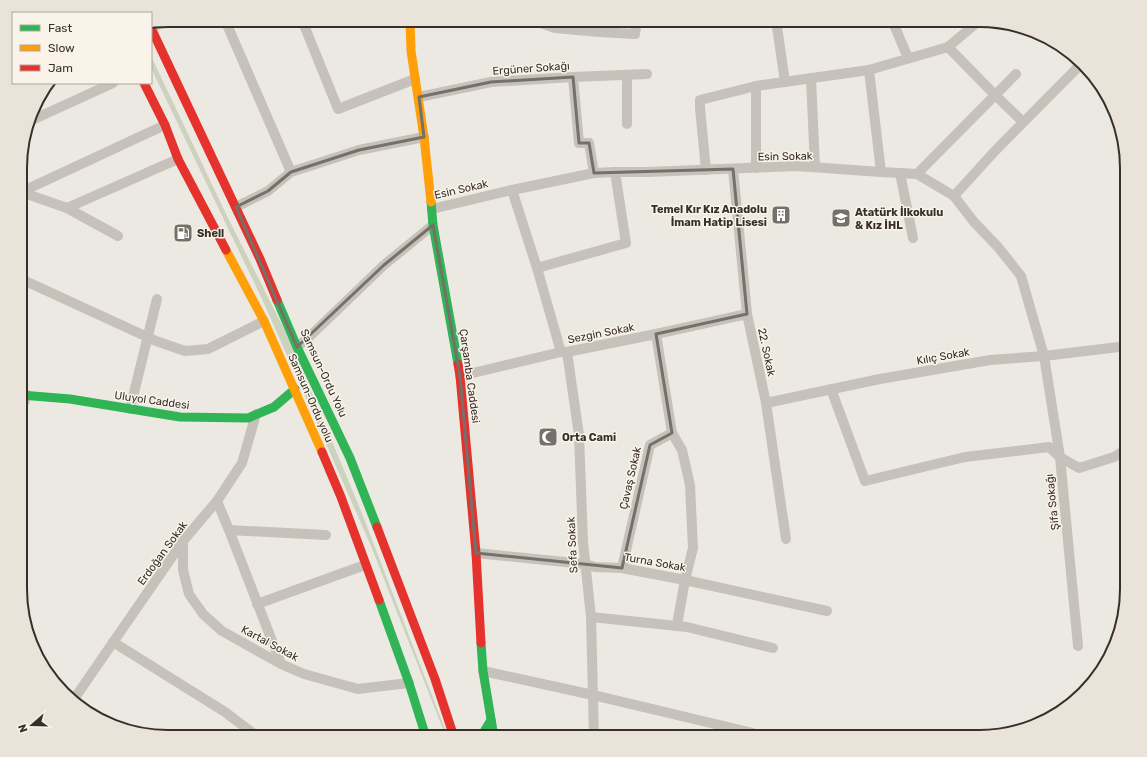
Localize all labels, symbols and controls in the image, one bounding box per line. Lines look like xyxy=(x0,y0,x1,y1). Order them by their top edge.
legend xyxy=(12,12,152,84)
text: Fast xyxy=(48,21,72,35)
text: Slow xyxy=(48,41,75,55)
street label: Ergüner Sokağı xyxy=(492,59,570,78)
text: Jam xyxy=(48,61,73,75)
street label: Esin Sokak xyxy=(758,150,813,163)
street label: Esin Sokak xyxy=(433,177,490,202)
place label: Temel Kır Kız Anadolu İmam Hatip Lisesi xyxy=(651,203,767,229)
building icon: Temel Kır Kız Anadolu İmam Hatip Lisesi xyxy=(770,204,792,226)
place label: Atatürk İlkokulu & Kız İHL xyxy=(855,206,943,232)
school or university icon: Atatürk İlkokulu & Kız İHL xyxy=(830,207,852,229)
fuel station icon: Shell xyxy=(172,222,194,244)
place label: Shell xyxy=(197,227,224,240)
street label: Sezgin Sokak xyxy=(567,321,636,346)
street label: Samsun-Ordu Yolu xyxy=(297,327,350,419)
street label: 22. Sokak xyxy=(755,327,778,378)
street label: Çarşamba Caddesi xyxy=(456,328,483,424)
street label: Kılıç Sokak xyxy=(915,345,971,368)
street label: Samsun-Ordu yolu xyxy=(285,352,336,444)
street label: Uluyol Caddesi xyxy=(114,389,190,412)
mosque icon: Orta Cami xyxy=(537,426,559,448)
place label: Orta Cami xyxy=(562,431,616,444)
street label: Çavaş Sokak xyxy=(617,445,644,511)
street label: Şifa Sokağı xyxy=(1043,473,1062,531)
street label: Sefa Sokak xyxy=(565,516,580,573)
street label: Erdoğan Sokak xyxy=(135,518,190,588)
street label: Turna Sokak xyxy=(623,551,687,574)
street label: Kartal Sokak xyxy=(239,623,301,664)
north arrow xyxy=(12,705,52,745)
text: N xyxy=(16,722,31,734)

